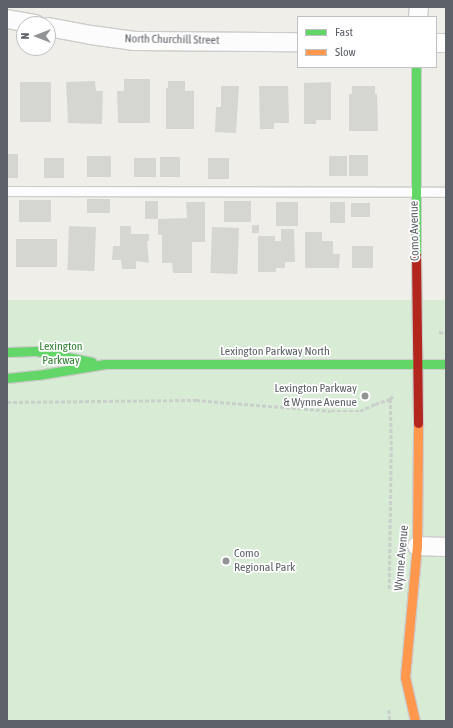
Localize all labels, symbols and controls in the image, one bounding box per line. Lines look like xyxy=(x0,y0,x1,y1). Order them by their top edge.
north arrow xyxy=(16,16,56,56)
legend xyxy=(297,16,437,68)
text: Fast xyxy=(335,25,353,39)
street label: North Churchill Street xyxy=(124,32,220,48)
text: N xyxy=(19,33,31,39)
text: Slow xyxy=(335,45,356,59)
street label: Como Avenue xyxy=(407,201,423,261)
park label: Lexington Parkway xyxy=(39,340,83,368)
street label: Lexington Parkway North xyxy=(220,345,330,359)
place label: Lexington Parkway & Wynne Avenue xyxy=(274,382,357,410)
marker: Lexington Parkway & Wynne Avenue xyxy=(360,391,370,401)
street label: Wynne Avenue xyxy=(392,525,412,591)
place label: Como Regional Park xyxy=(234,547,295,575)
marker: Como Regional Park xyxy=(221,556,231,566)

